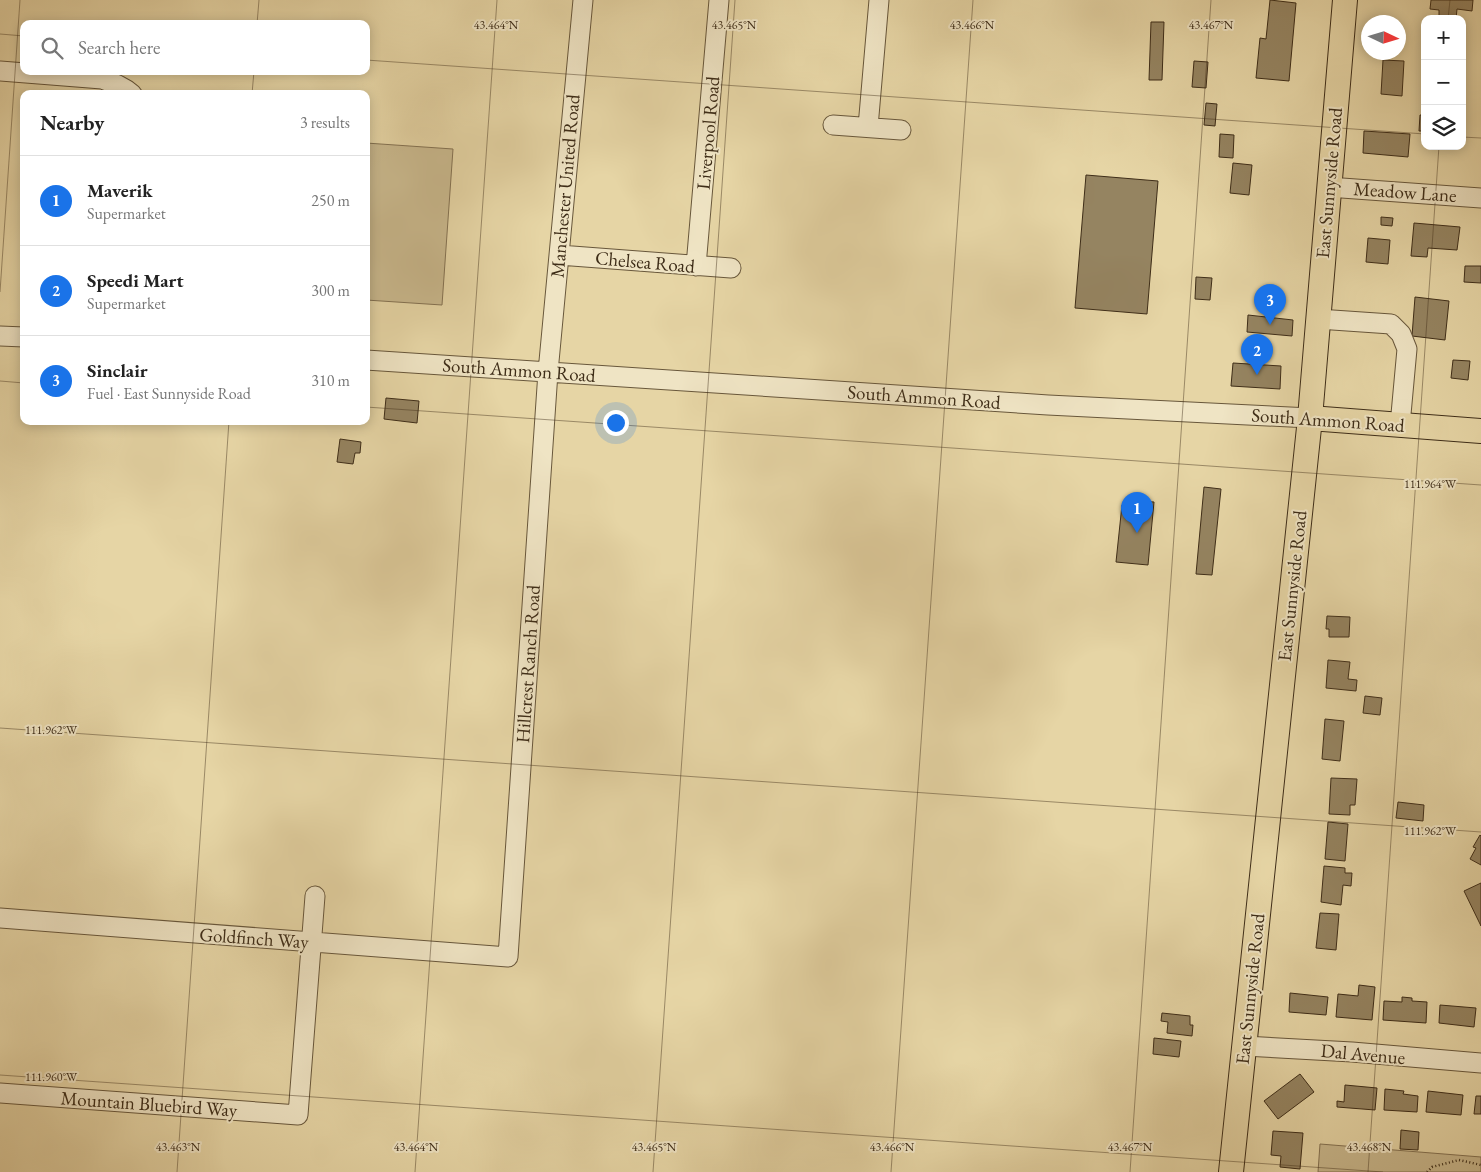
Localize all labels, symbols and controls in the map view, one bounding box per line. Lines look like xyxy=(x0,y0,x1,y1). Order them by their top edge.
north arrow xyxy=(1361,15,1406,60)
map controls xyxy=(1421,15,1466,150)
button: + xyxy=(1421,15,1466,60)
text: 43.464°N xyxy=(474,17,519,33)
text: 43.465°N xyxy=(712,17,757,33)
text: 43.466°N xyxy=(950,17,995,33)
text: 43.467°N xyxy=(1189,17,1234,33)
search box xyxy=(20,20,370,75)
icon: search xyxy=(38,34,66,62)
text: Search here xyxy=(78,35,160,60)
button: − xyxy=(1421,60,1466,105)
street label: Liverpool Road xyxy=(691,75,725,191)
street label: Manchester United Road xyxy=(545,93,586,279)
button: layers xyxy=(1421,105,1466,150)
street label: East Sunnyside Road xyxy=(1310,106,1348,260)
text: Nearby xyxy=(40,109,104,136)
text: 3 results xyxy=(300,112,350,133)
street label: Meadow Lane xyxy=(1353,176,1457,208)
text: Maverik xyxy=(87,178,153,203)
text: 1 xyxy=(52,190,60,211)
text: 250 m xyxy=(311,190,350,211)
text: Supermarket xyxy=(87,203,166,224)
street label: Chelsea Road xyxy=(594,245,696,279)
text: Speedi Mart xyxy=(87,268,184,293)
text: 2 xyxy=(52,280,60,301)
text: 300 m xyxy=(311,280,350,301)
pin: 3 xyxy=(1254,284,1286,325)
text: Supermarket xyxy=(87,293,166,314)
pin: 2 xyxy=(1241,334,1273,375)
street label: South Ammon Road xyxy=(442,352,597,388)
text: Sinclair xyxy=(87,358,148,383)
text: 3 xyxy=(52,370,60,391)
text: 310 m xyxy=(311,370,350,391)
street label: South Ammon Road xyxy=(847,379,1002,415)
text: Fuel · East Sunnyside Road xyxy=(87,383,251,404)
street label: South Ammon Road xyxy=(1251,402,1406,438)
your location xyxy=(603,410,629,436)
text: 111.964°W xyxy=(1404,476,1457,492)
pin: 1 xyxy=(1121,492,1153,533)
street label: East Sunnyside Road xyxy=(1272,509,1312,663)
street label: Hillcrest Ranch Road xyxy=(510,584,546,744)
text: 111.962°W xyxy=(25,722,78,738)
text: 111.962°W xyxy=(1404,823,1457,839)
street label: East Sunnyside Road xyxy=(1230,912,1270,1066)
street label: Goldfinch Way xyxy=(198,922,310,954)
street label: Dal Avenue xyxy=(1320,1038,1406,1070)
text: 111.960°W xyxy=(25,1069,78,1085)
street label: Mountain Bluebird Way xyxy=(60,1085,239,1123)
text: 43.463°N xyxy=(156,1139,201,1155)
text: 43.464°N xyxy=(394,1139,439,1155)
text: 43.465°N xyxy=(632,1139,677,1155)
text: 43.466°N xyxy=(870,1139,915,1155)
text: 43.467°N xyxy=(1108,1139,1153,1155)
text: 43.468°N xyxy=(1347,1139,1392,1155)

